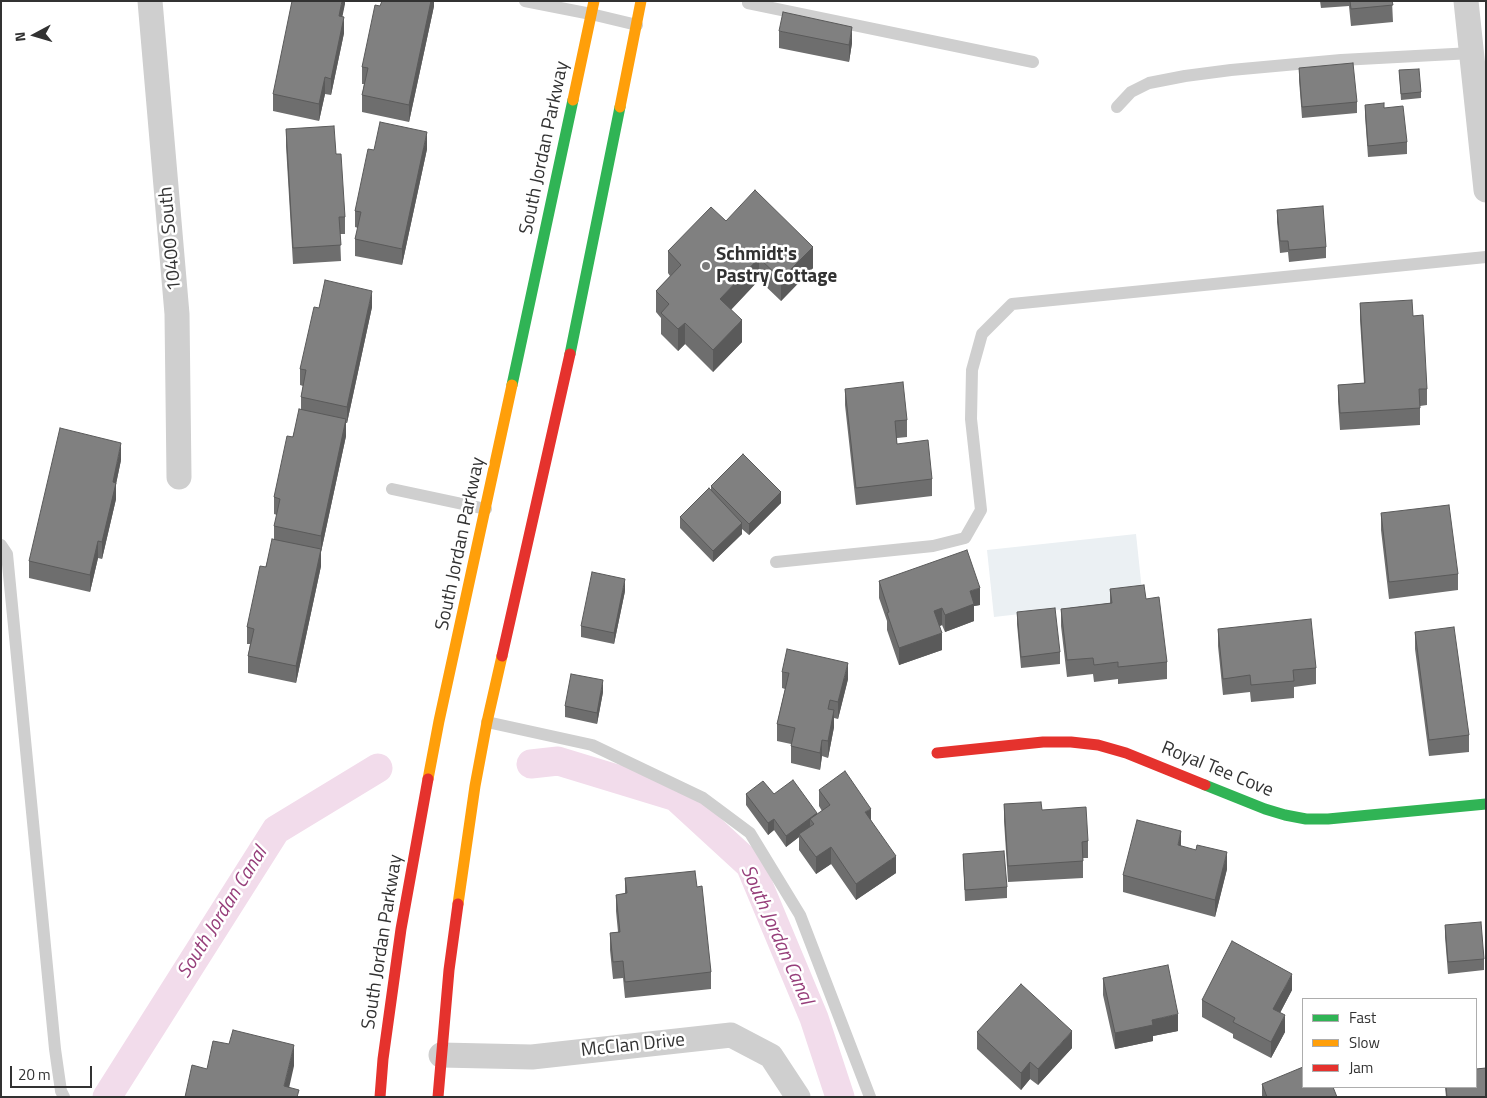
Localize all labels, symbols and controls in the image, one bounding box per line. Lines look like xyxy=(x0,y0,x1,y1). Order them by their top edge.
north arrow xyxy=(10,10,60,60)
text: N xyxy=(9,31,31,43)
street label: South Jordan Parkway xyxy=(515,59,575,237)
street label: 10400 South xyxy=(155,186,187,292)
place label: Schmidt's Pastry Cottage xyxy=(716,244,837,288)
marker: Schmidt's Pastry Cottage xyxy=(700,260,712,272)
street label: South Jordan Parkway xyxy=(431,455,491,633)
street label: Royal Tee Cove xyxy=(1158,737,1276,803)
water label: South Jordan Canal xyxy=(173,843,273,983)
street label: South Jordan Parkway xyxy=(358,853,408,1031)
water label: South Jordan Canal xyxy=(734,862,818,1008)
legend xyxy=(1302,998,1477,1088)
text: Fast xyxy=(1349,1006,1376,1029)
street label: McClan Drive xyxy=(580,1029,686,1063)
text: Slow xyxy=(1349,1031,1380,1054)
scale bar xyxy=(12,1056,95,1088)
text: Jam xyxy=(1349,1056,1373,1079)
text: 20 m xyxy=(18,1063,51,1086)

